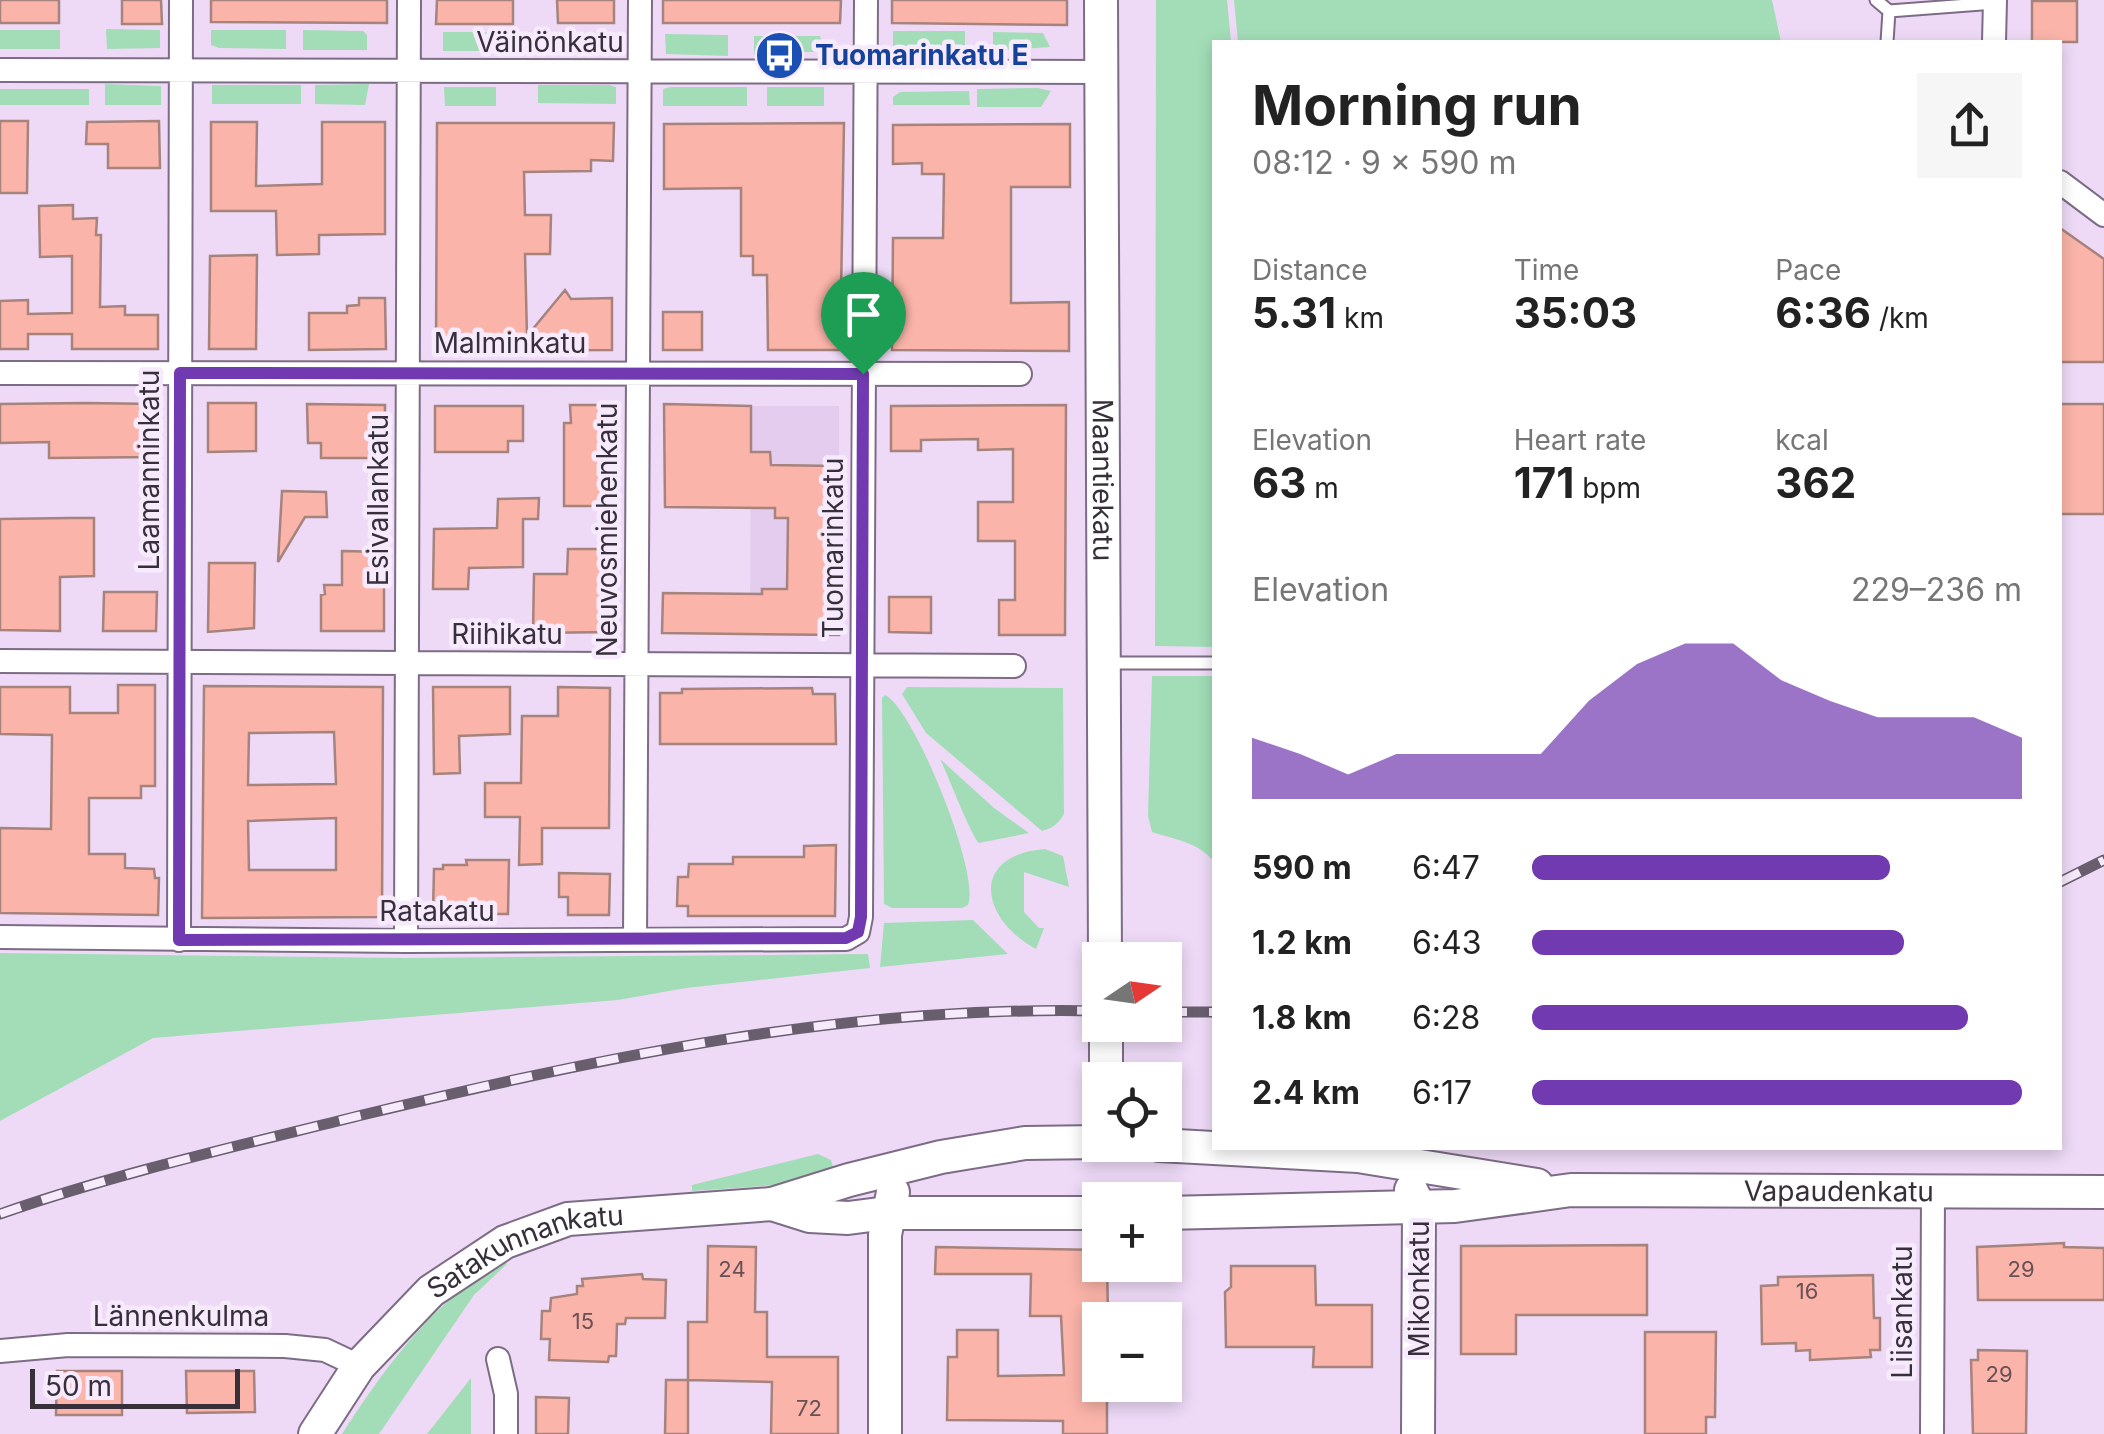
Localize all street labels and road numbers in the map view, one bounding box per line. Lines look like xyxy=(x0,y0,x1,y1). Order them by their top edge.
street label: Väinönkatu xyxy=(476,25,624,59)
street label: Malminkatu xyxy=(434,326,586,360)
street label: Laamanninkatu xyxy=(132,370,166,570)
street label: Maantiekatu xyxy=(1086,399,1120,561)
street label: Neuvosmiehenkatu xyxy=(590,403,624,657)
street label: Esivallankatu xyxy=(361,414,395,586)
street label: Tuomarinkatu xyxy=(816,458,850,638)
street label: Riihikatu xyxy=(451,617,563,651)
street label: Ratakatu xyxy=(379,894,495,928)
street label: Vapaudenkatu xyxy=(1744,1174,1934,1208)
street label: Satakunnankatu xyxy=(420,1198,625,1306)
street label: Mikonkatu xyxy=(1402,1221,1436,1357)
street label: Liisankatu xyxy=(1885,1245,1919,1379)
street label: Lännenkulma xyxy=(93,1299,269,1333)

